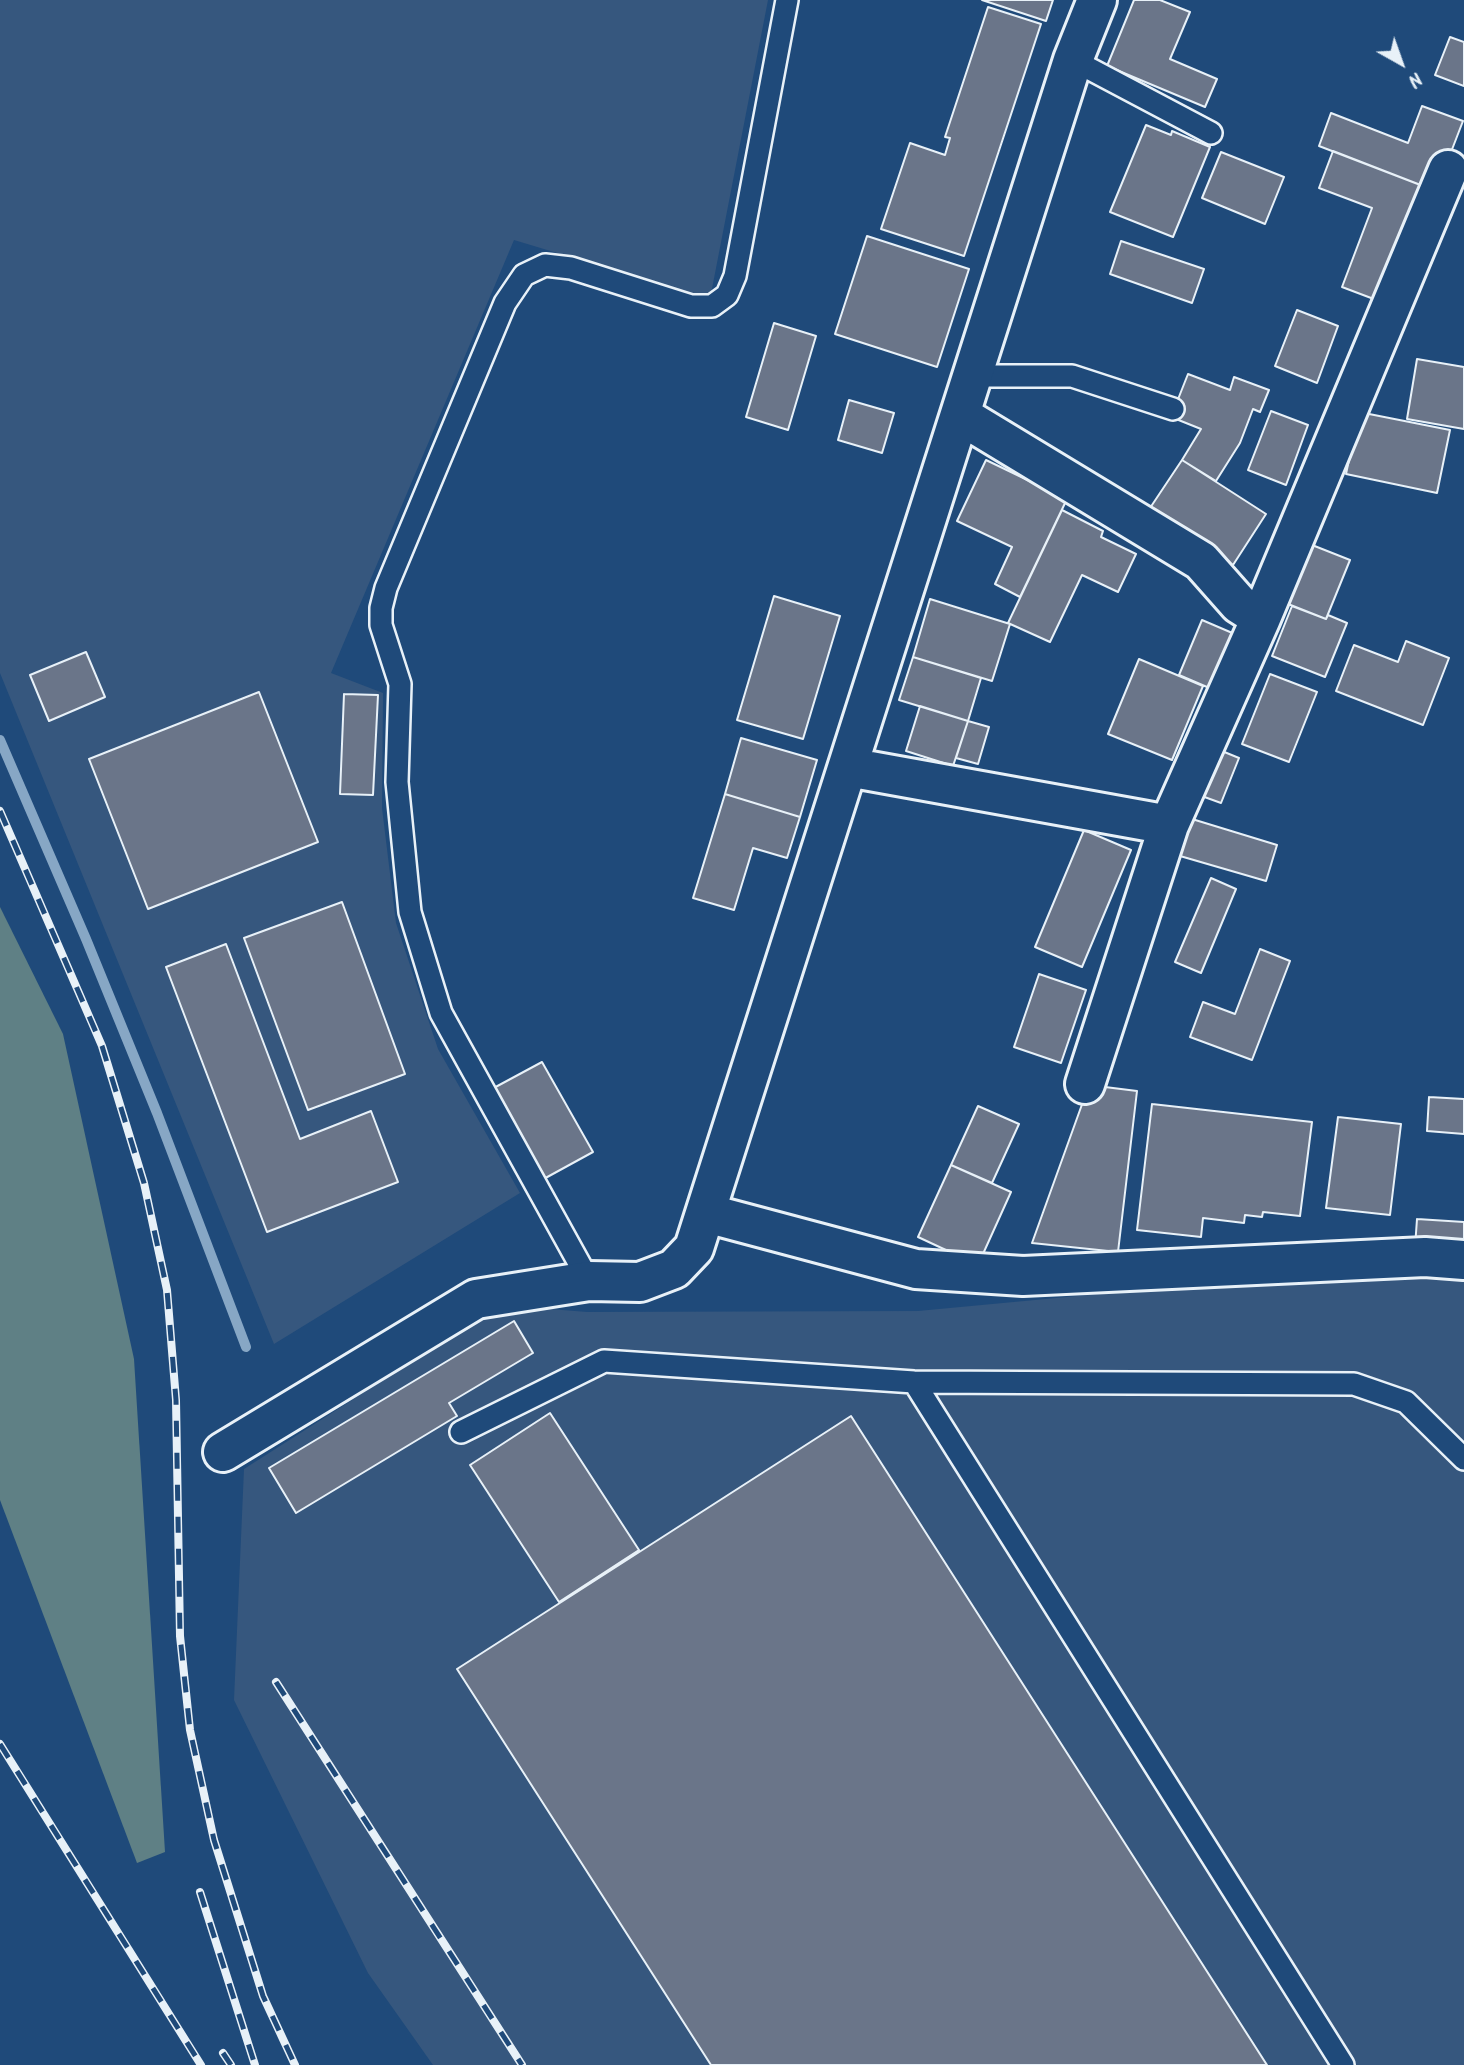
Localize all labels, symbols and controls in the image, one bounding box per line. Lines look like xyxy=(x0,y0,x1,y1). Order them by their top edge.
north arrow xyxy=(1366,28,1436,98)
text: N xyxy=(1400,64,1429,94)

